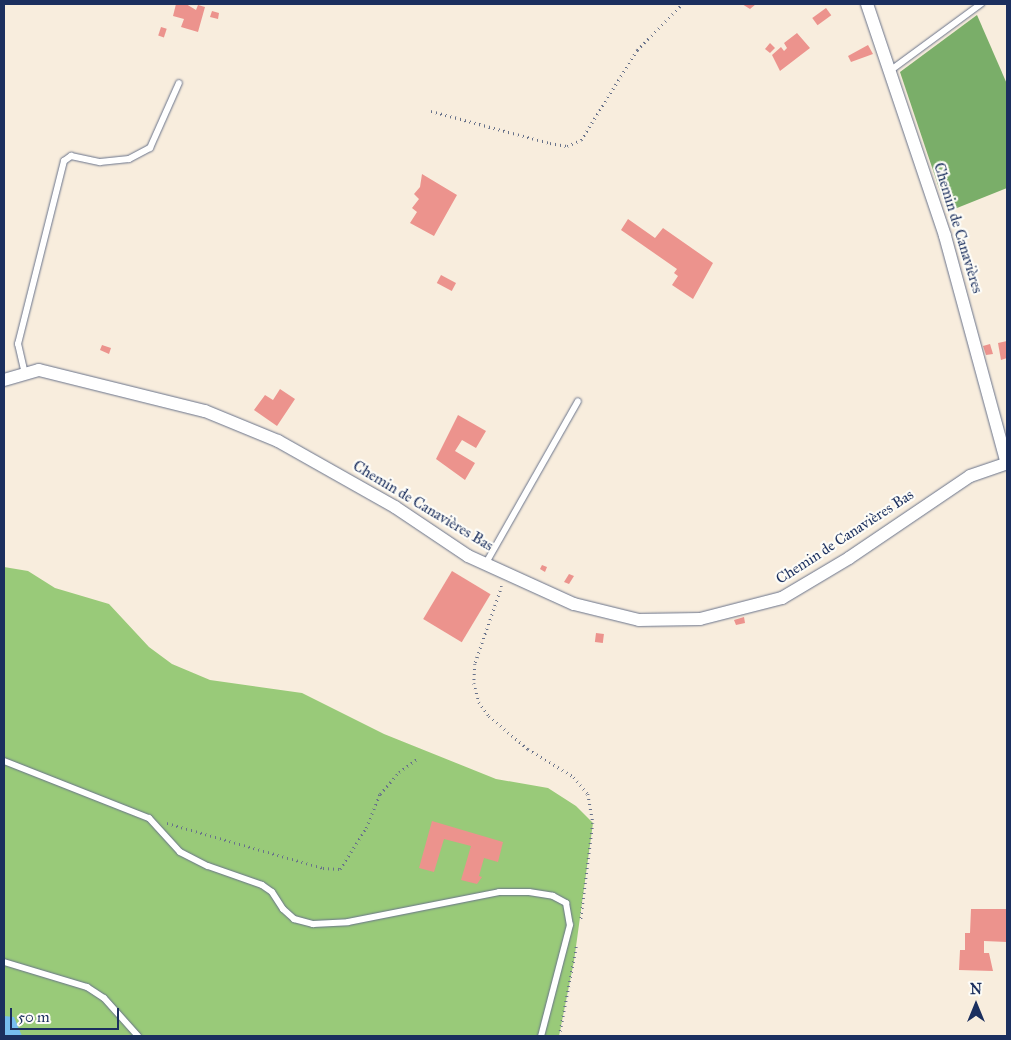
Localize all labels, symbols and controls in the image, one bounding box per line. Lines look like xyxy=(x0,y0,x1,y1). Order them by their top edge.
street label: Chemin de Canavières xyxy=(930,161,986,295)
street label: Chemin de Canavières Bas xyxy=(350,457,496,555)
street label: Chemin de Canavières Bas xyxy=(773,486,917,588)
north arrow xyxy=(951,980,1001,1030)
text: N xyxy=(970,981,982,998)
scale bar xyxy=(12,998,121,1030)
text: 50 m xyxy=(18,1008,50,1026)

